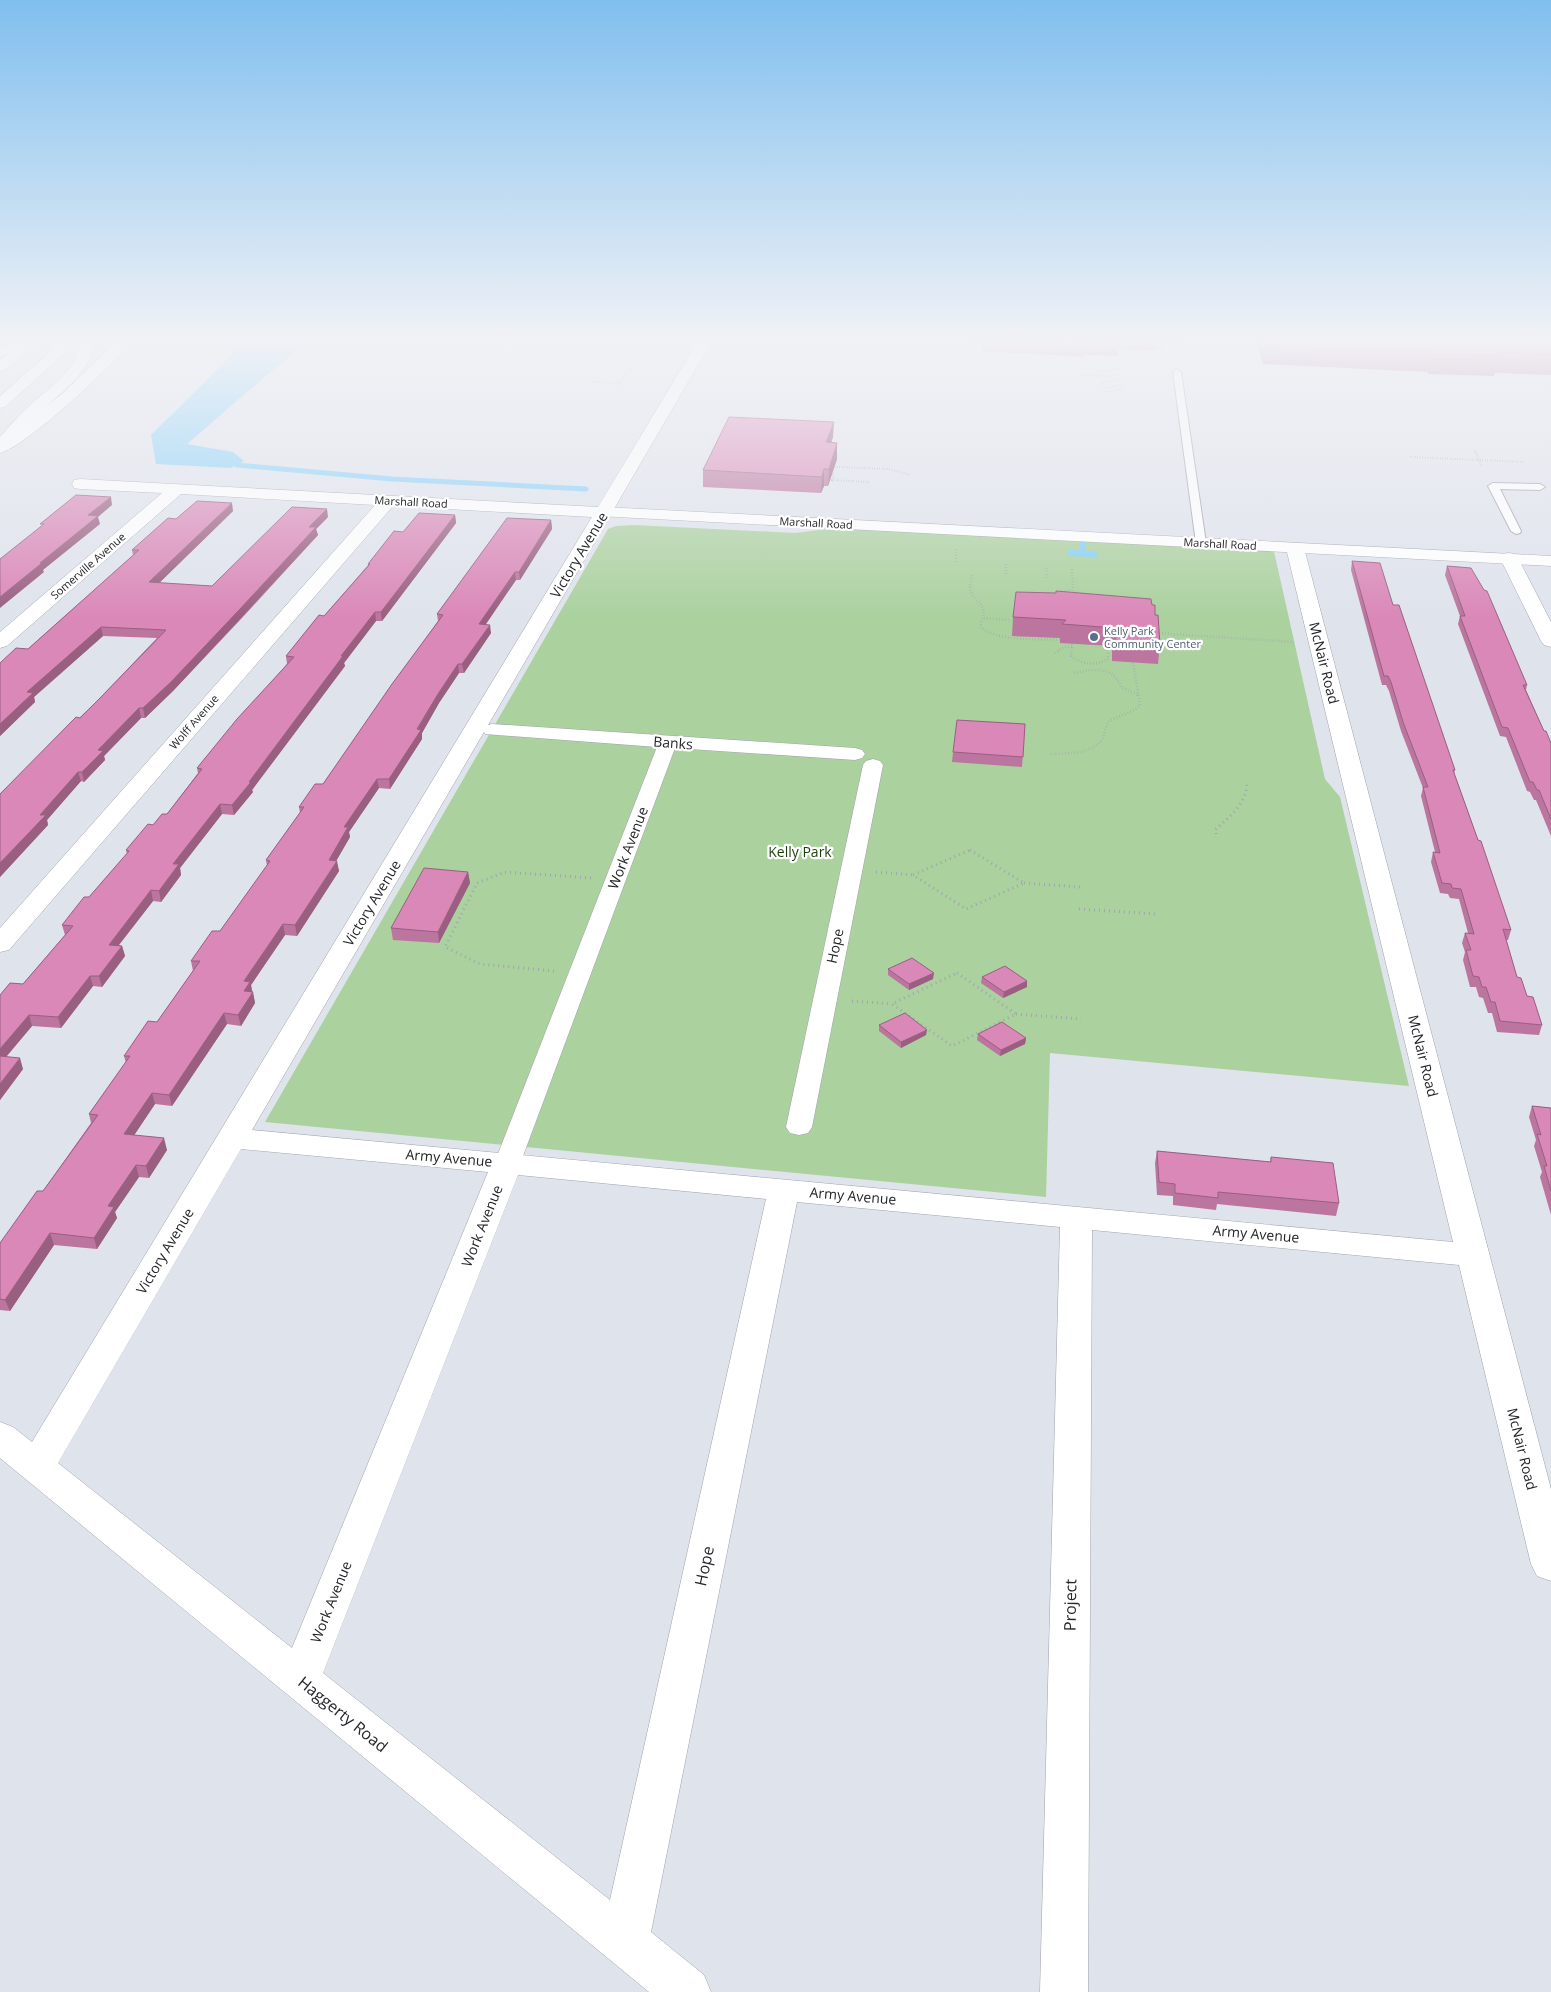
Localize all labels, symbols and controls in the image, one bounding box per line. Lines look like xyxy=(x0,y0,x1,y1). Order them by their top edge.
street label: Marshall Road xyxy=(374,492,448,511)
street label: Victory Avenue xyxy=(545,508,612,601)
street label: Marshall Road xyxy=(779,513,853,532)
street label: Somerville Avenue xyxy=(47,529,128,602)
street label: Marshall Road xyxy=(1183,534,1257,553)
street label: McNair Road xyxy=(1305,620,1344,706)
place label: Kelly Park Community Center xyxy=(1104,623,1201,651)
marker: Kelly Park Community Center xyxy=(1088,631,1100,643)
street label: Wolff Avenue xyxy=(166,691,222,752)
street label: Banks xyxy=(653,732,694,753)
street label: Work Avenue xyxy=(603,804,652,892)
park label: Kelly Park xyxy=(768,842,832,861)
street label: Victory Avenue xyxy=(338,856,405,949)
street label: Hope xyxy=(822,927,847,965)
street label: McNair Road xyxy=(1404,1013,1443,1099)
street label: Army Avenue xyxy=(405,1144,493,1171)
street label: Work Avenue xyxy=(456,1182,507,1270)
street label: Army Avenue xyxy=(809,1182,897,1209)
street label: Victory Avenue xyxy=(131,1204,198,1297)
street label: Army Avenue xyxy=(1212,1220,1300,1247)
street label: McNair Road xyxy=(1503,1406,1542,1492)
street label: Hope xyxy=(689,1544,719,1588)
street label: Work Avenue xyxy=(305,1558,356,1646)
street label: Project xyxy=(1059,1578,1081,1631)
street label: Haggerty Road xyxy=(293,1671,393,1757)

